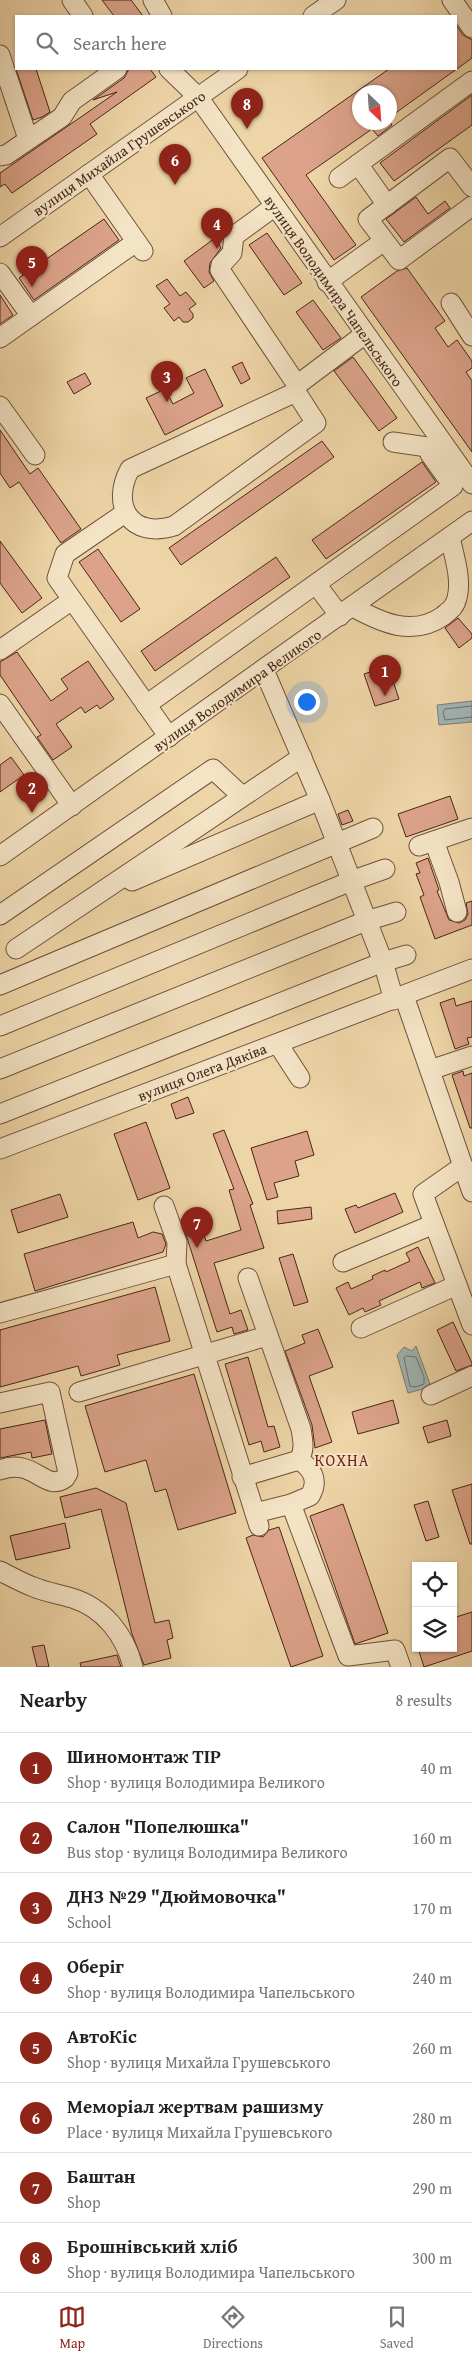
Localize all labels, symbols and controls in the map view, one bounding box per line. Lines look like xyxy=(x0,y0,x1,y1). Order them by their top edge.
search box xyxy=(15,15,457,70)
icon: search xyxy=(33,29,61,57)
text: Search here xyxy=(73,29,167,57)
street label: вулиця Михайла Грушевського xyxy=(28,85,210,221)
north arrow xyxy=(352,85,397,130)
pin: 8 xyxy=(231,88,263,129)
pin: 6 xyxy=(159,144,191,185)
street label: вулиця Володимира Чапельського xyxy=(260,191,409,391)
pin: 4 xyxy=(201,208,233,249)
pin: 5 xyxy=(16,246,48,287)
pin: 3 xyxy=(151,361,183,402)
street label: вулиця Володимира Великого xyxy=(149,624,326,756)
pin: 1 xyxy=(369,655,401,696)
your location xyxy=(294,689,320,715)
pin: 2 xyxy=(16,772,48,813)
street label: вулиця Олега Дяківа xyxy=(135,1037,270,1106)
pin: 7 xyxy=(181,1207,213,1248)
district label: КОХНА xyxy=(315,1448,369,1472)
map controls xyxy=(412,1562,457,1652)
button: locate xyxy=(412,1562,457,1607)
button: layers xyxy=(412,1607,457,1652)
text: Nearby xyxy=(20,1684,87,1715)
text: 8 results xyxy=(395,1688,452,1712)
text: Шиномонтаж ТІР xyxy=(67,1742,221,1770)
text: 1 xyxy=(32,1756,40,1780)
text: 40 m xyxy=(420,1756,452,1780)
text: Shop · вулиця Володимира Великого xyxy=(67,1770,325,1794)
text: Салон "Попелюшка" xyxy=(67,1812,249,1840)
text: 2 xyxy=(32,1826,40,1850)
text: 160 m xyxy=(412,1826,452,1850)
text: Bus stop · вулиця Володимира Великого xyxy=(67,1840,348,1864)
text: ДНЗ №29 "Дюймовочка" xyxy=(67,1882,286,1910)
text: 3 xyxy=(32,1896,40,1920)
text: 170 m xyxy=(412,1896,452,1920)
text: School xyxy=(67,1910,111,1934)
text: Оберіг xyxy=(67,1952,124,1980)
text: 4 xyxy=(32,1966,40,1990)
text: 240 m xyxy=(412,1966,452,1990)
text: Shop · вулиця Володимира Чапельського xyxy=(67,1980,355,2004)
text: АвтоКіс xyxy=(67,2022,137,2050)
text: 5 xyxy=(32,2036,40,2060)
text: 260 m xyxy=(412,2036,452,2060)
text: Shop · вулиця Михайла Грушевського xyxy=(67,2050,331,2074)
text: Меморіал жертвам рашизму xyxy=(67,2092,323,2120)
text: 6 xyxy=(32,2106,40,2130)
text: 280 m xyxy=(412,2106,452,2130)
text: Place · вулиця Михайла Грушевського xyxy=(67,2120,332,2144)
text: Баштан xyxy=(67,2162,136,2190)
text: 7 xyxy=(32,2176,40,2200)
text: 290 m xyxy=(412,2176,452,2200)
text: Shop xyxy=(67,2190,101,2214)
text: Брошнівський хліб xyxy=(67,2232,237,2260)
text: 8 xyxy=(32,2246,40,2270)
text: 300 m xyxy=(412,2246,452,2270)
text: Shop · вулиця Володимира Чапельського xyxy=(67,2260,355,2284)
tab: Map xyxy=(58,2303,86,2353)
tab: Directions xyxy=(203,2303,263,2353)
tab: Saved xyxy=(380,2303,414,2353)

